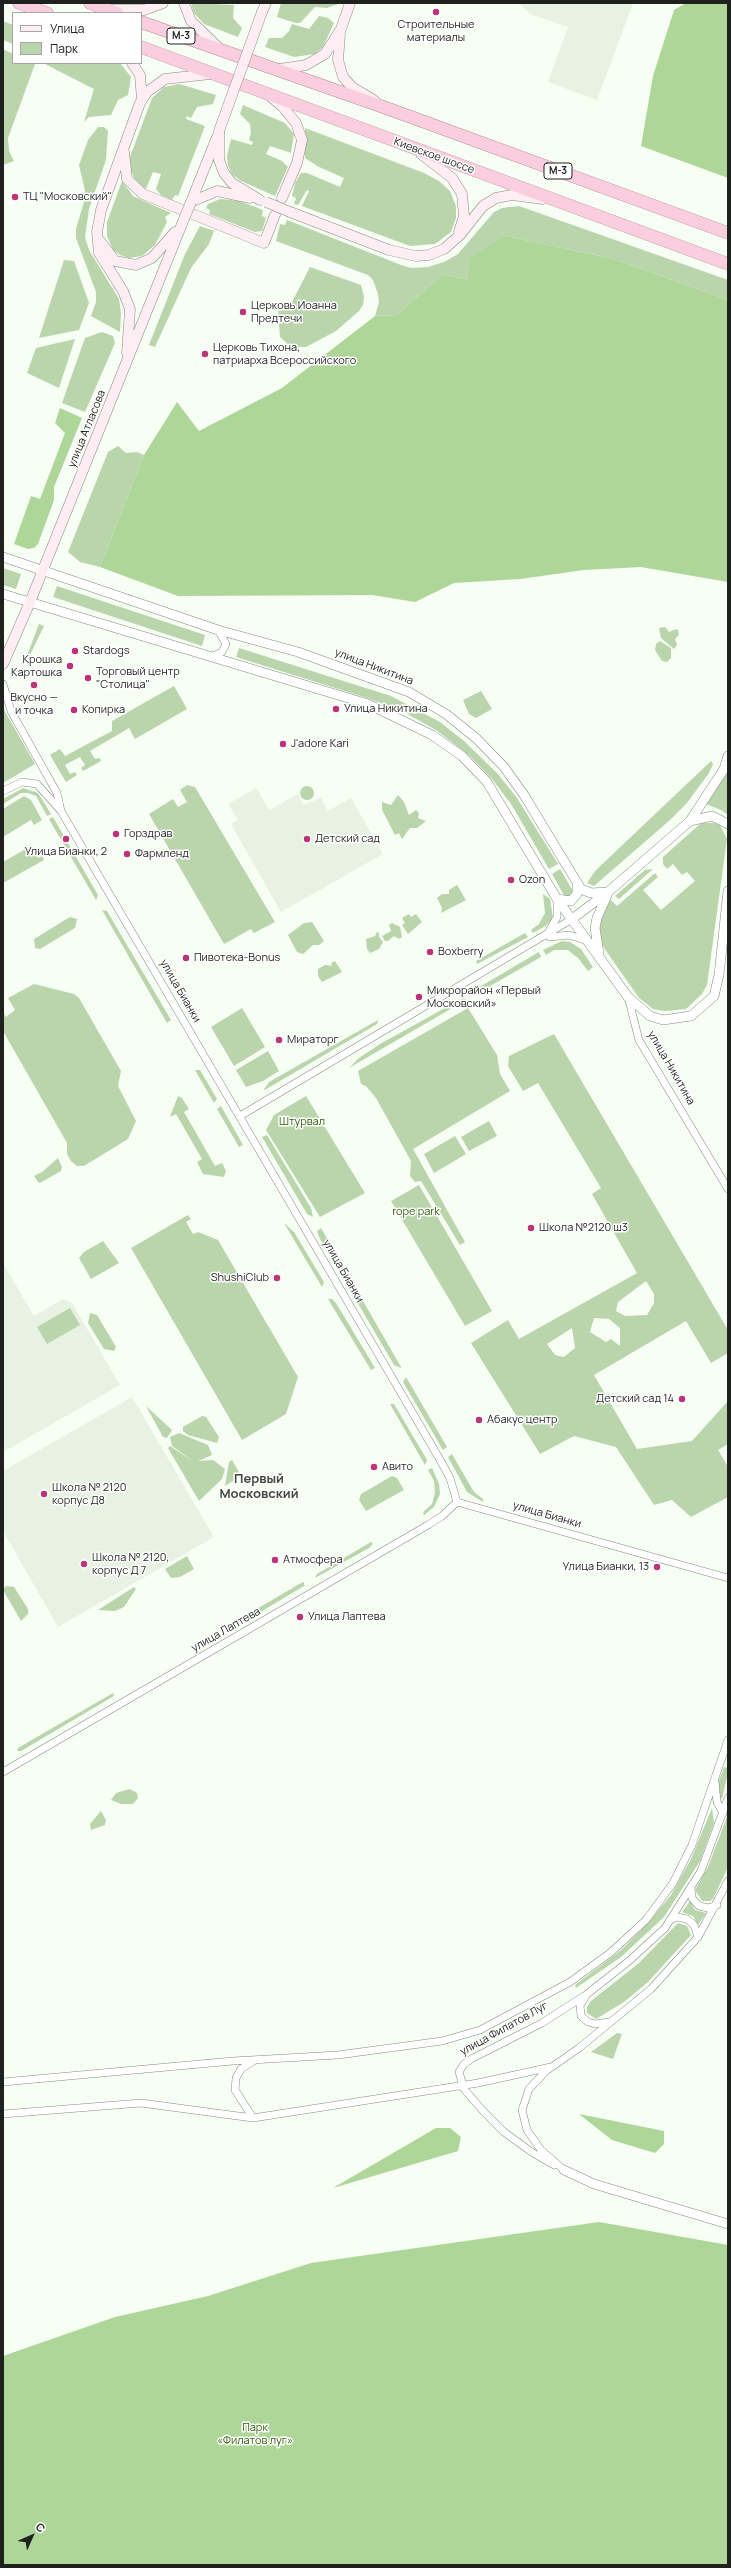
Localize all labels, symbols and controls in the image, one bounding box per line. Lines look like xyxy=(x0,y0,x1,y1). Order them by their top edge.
marker: Строительные материалы xyxy=(431,7,441,17)
legend xyxy=(12,12,142,64)
place label: Строительные материалы xyxy=(397,18,475,44)
text: Улица xyxy=(50,20,84,37)
road number: М-3 xyxy=(167,28,195,44)
text: Парк xyxy=(50,40,78,57)
street label: Киевское шоссе xyxy=(392,135,476,177)
road number: М-3 xyxy=(544,163,572,179)
place label: ТЦ "Московский" xyxy=(23,190,112,204)
marker: ТЦ "Московский" xyxy=(10,192,20,202)
place label: Церковь Иоанна Предтечи xyxy=(251,299,337,325)
marker: Церковь Иоанна Предтечи xyxy=(238,307,248,317)
place label: Церковь Тихона, патриарха Всероссийского xyxy=(213,341,356,367)
marker: Церковь Тихона, патриарха Всероссийского xyxy=(200,349,210,359)
street label: улица Атласова xyxy=(65,388,109,470)
place label: Stardogs xyxy=(83,644,129,658)
marker: Stardogs xyxy=(70,646,80,656)
street label: улица Никитина xyxy=(333,646,415,688)
place label: Крошка Картошка xyxy=(11,653,62,679)
marker: Крошка Картошка xyxy=(65,661,75,671)
place label: Торговый центр "Столица" xyxy=(96,665,180,691)
marker: Торговый центр "Столица" xyxy=(83,673,93,683)
marker: Вкусно — и точка xyxy=(29,680,39,690)
place label: Вкусно — и точка xyxy=(10,691,58,717)
place label: Улица Никитина xyxy=(344,702,428,716)
place label: Копирка xyxy=(82,703,125,717)
marker: Улица Никитина xyxy=(331,704,341,714)
marker: Копирка xyxy=(69,705,79,715)
place label: J'adore Kari xyxy=(291,737,349,751)
marker: J'adore Kari xyxy=(278,739,288,749)
place label: Горздрав xyxy=(124,827,172,841)
marker: Горздрав xyxy=(111,829,121,839)
place label: Детский сад xyxy=(315,832,380,846)
marker: Улица Бианки, 2 xyxy=(61,834,71,844)
marker: Детский сад xyxy=(302,834,312,844)
place label: Улица Бианки, 2 xyxy=(25,845,107,859)
place label: Фармленд xyxy=(135,847,189,861)
marker: Фармленд xyxy=(122,849,132,859)
place label: Ozon xyxy=(519,873,545,887)
marker: Ozon xyxy=(506,875,516,885)
place label: Boxberry xyxy=(438,945,484,959)
marker: Boxberry xyxy=(425,947,435,957)
place label: Пивотека-Bonus xyxy=(194,951,280,965)
marker: Пивотека-Bonus xyxy=(181,953,191,963)
street label: улица Бианки xyxy=(157,957,203,1025)
place label: Микрорайон «Первый Московский» xyxy=(427,984,541,1010)
marker: Микрорайон «Первый Московский» xyxy=(414,992,424,1002)
street label: улица Никитина xyxy=(644,1029,698,1107)
place label: Мираторг xyxy=(287,1033,339,1047)
marker: Мираторг xyxy=(274,1035,284,1045)
park label: Штурвал xyxy=(279,1115,325,1129)
park label: rope park xyxy=(392,1205,440,1219)
place label: Школа №2120 ш3 xyxy=(539,1221,628,1235)
marker: Школа №2120 ш3 xyxy=(526,1223,536,1233)
street label: улица Бианки xyxy=(320,1237,366,1305)
place label: ShushiClub xyxy=(211,1271,269,1285)
marker: ShushiClub xyxy=(272,1273,282,1283)
place label: Детский сад 14 xyxy=(596,1392,674,1406)
marker: Детский сад 14 xyxy=(677,1394,687,1404)
place label: Абакус центр xyxy=(487,1413,558,1427)
marker: Абакус центр xyxy=(474,1415,484,1425)
place label: Авито xyxy=(382,1460,413,1474)
marker: Авито xyxy=(369,1462,379,1472)
district label: Первый Московский xyxy=(219,1471,299,1502)
place label: Школа № 2120 корпус Д8 xyxy=(52,1481,126,1507)
marker: Школа № 2120 корпус Д8 xyxy=(39,1489,49,1499)
street label: улица Бианки xyxy=(511,1499,583,1531)
place label: Школа № 2120, корпус Д 7 xyxy=(92,1551,169,1577)
place label: Атмосфера xyxy=(283,1553,343,1567)
marker: Атмосфера xyxy=(270,1555,280,1565)
marker: Школа № 2120, корпус Д 7 xyxy=(79,1559,89,1569)
place label: Улица Бианки, 13 xyxy=(563,1560,649,1574)
marker: Улица Бианки, 13 xyxy=(652,1562,662,1572)
street label: улица Лаптева xyxy=(189,1605,263,1655)
place label: Улица Лаптева xyxy=(308,1610,386,1624)
marker: Улица Лаптева xyxy=(295,1612,305,1622)
street label: улица Филатов Луг xyxy=(458,1999,550,2059)
park label: Парк «Филатов луг» xyxy=(217,2421,293,2447)
north arrow xyxy=(12,2516,52,2556)
text: С xyxy=(33,2519,49,2535)

